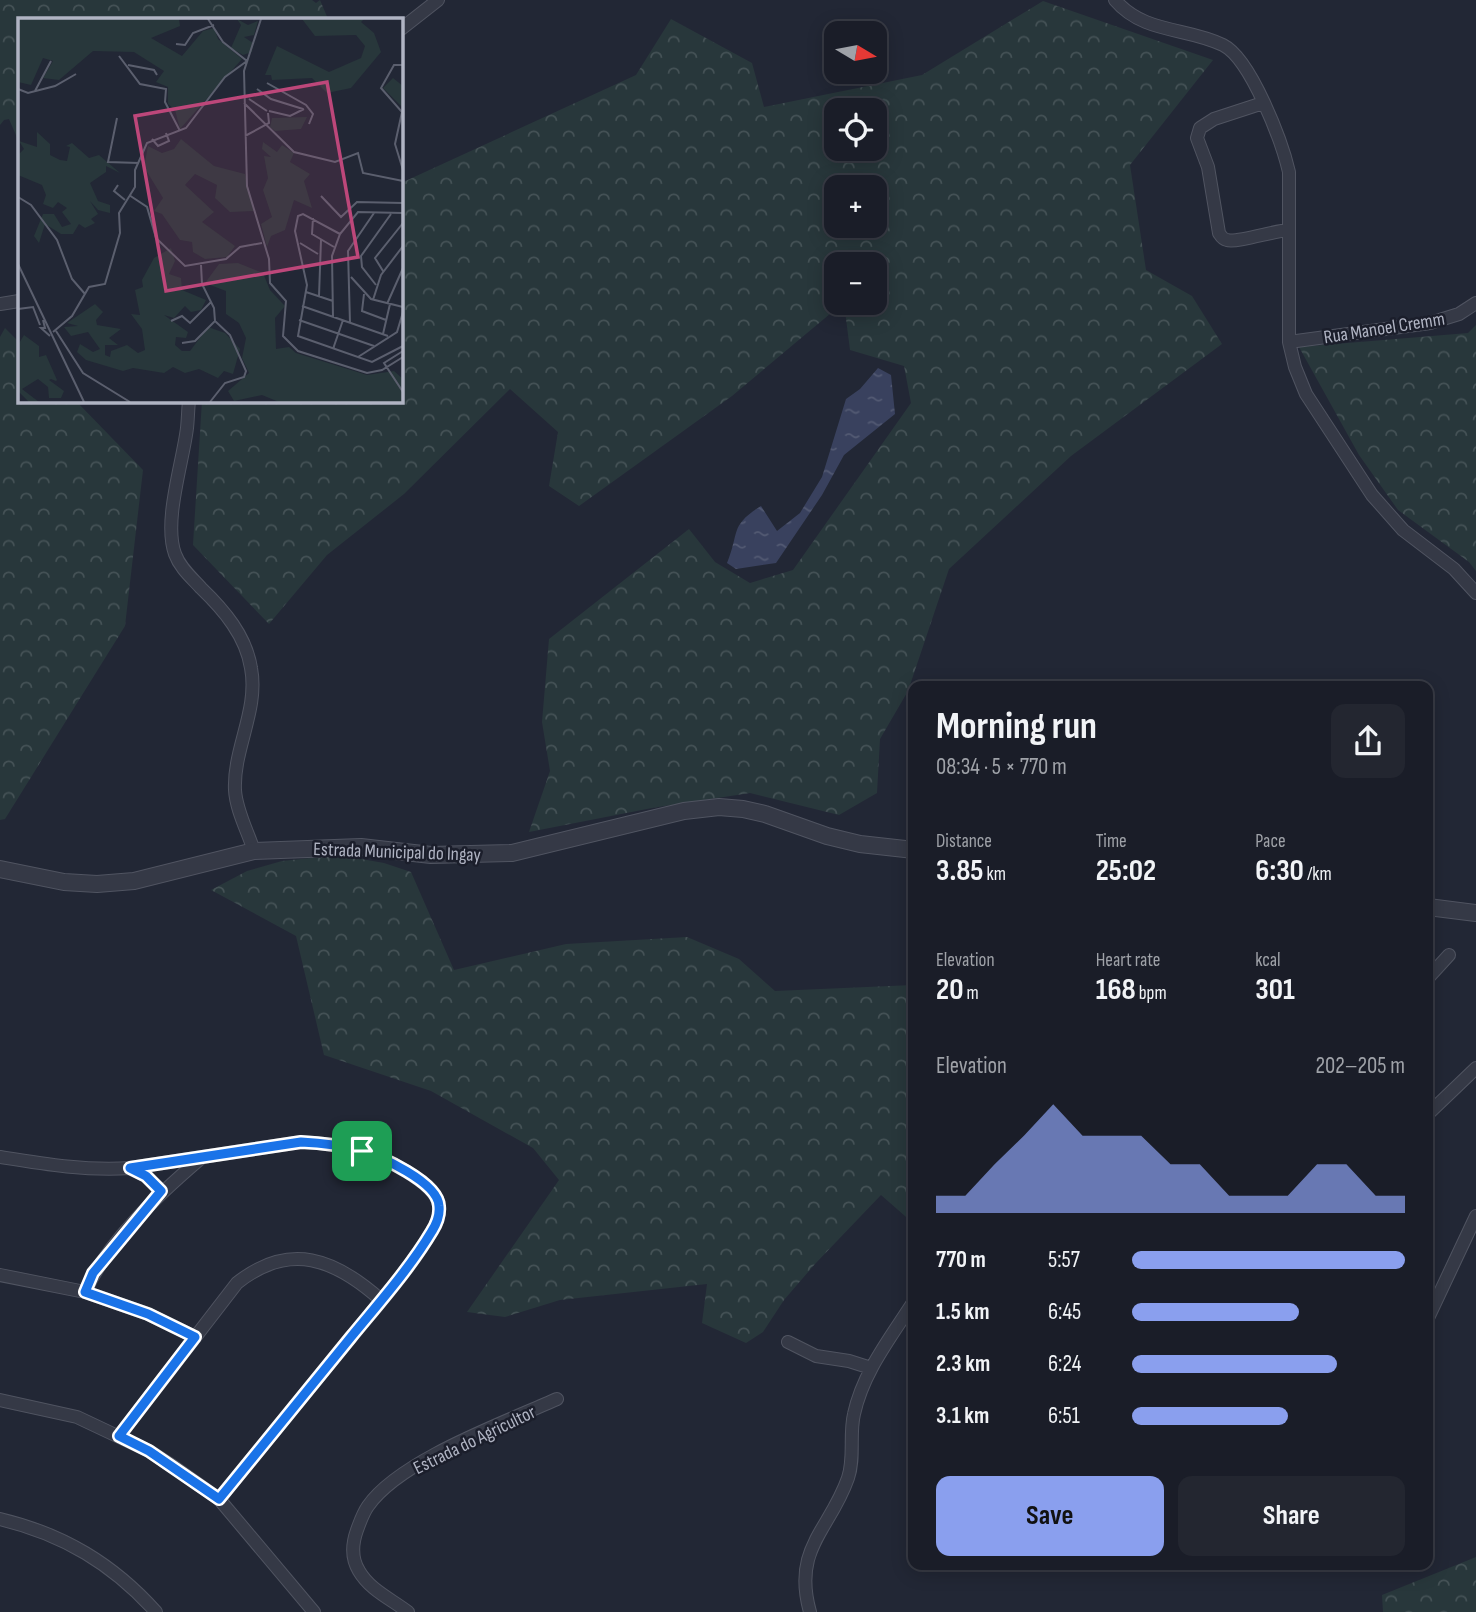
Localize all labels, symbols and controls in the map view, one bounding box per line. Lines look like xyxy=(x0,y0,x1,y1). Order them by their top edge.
inset map xyxy=(18,18,402,402)
north arrow xyxy=(824,21,887,84)
map controls xyxy=(824,21,887,315)
button: locate xyxy=(824,98,887,161)
button: + xyxy=(824,175,887,238)
button: − xyxy=(824,252,887,315)
street label: Rua Manoel Cremm xyxy=(1322,308,1446,349)
text: Morning run xyxy=(936,704,1097,749)
button: share xyxy=(1331,704,1405,778)
text: 08:34 · 5 × 770 m xyxy=(936,753,1067,781)
text: Distance xyxy=(936,830,992,853)
text: Time xyxy=(1096,830,1127,853)
text: Pace xyxy=(1255,830,1286,853)
street label: Estrada Municipal do Ingay xyxy=(313,838,482,867)
text: 3.85 xyxy=(936,853,984,889)
text: 25:02 xyxy=(1096,853,1156,889)
text: 6:30 xyxy=(1255,853,1304,889)
text: km xyxy=(984,863,1006,886)
text: /km xyxy=(1304,863,1332,886)
text: Elevation xyxy=(936,949,995,972)
text: Heart rate xyxy=(1096,949,1161,972)
text: kcal xyxy=(1255,949,1280,972)
text: 20 xyxy=(936,972,963,1008)
text: 168 xyxy=(1096,972,1136,1008)
text: 301 xyxy=(1255,972,1295,1008)
text: m xyxy=(963,982,979,1005)
text: bpm xyxy=(1136,982,1167,1005)
text: Elevation xyxy=(936,1052,1007,1080)
text: 202–205 m xyxy=(1316,1052,1405,1080)
pin xyxy=(332,1121,392,1181)
icon: arrive xyxy=(343,1132,381,1170)
text: 770 m xyxy=(936,1246,986,1274)
text: 5:57 xyxy=(1048,1246,1080,1274)
text: 1.5 km xyxy=(936,1298,989,1326)
text: 6:45 xyxy=(1048,1298,1081,1326)
text: 2.3 km xyxy=(936,1350,990,1378)
text: 6:24 xyxy=(1048,1350,1081,1378)
street label: Estrada do Agricultor xyxy=(410,1401,540,1480)
text: 3.1 km xyxy=(936,1402,989,1430)
text: 6:51 xyxy=(1048,1402,1080,1430)
button: Save xyxy=(936,1476,1164,1556)
button: Share xyxy=(1178,1476,1405,1556)

